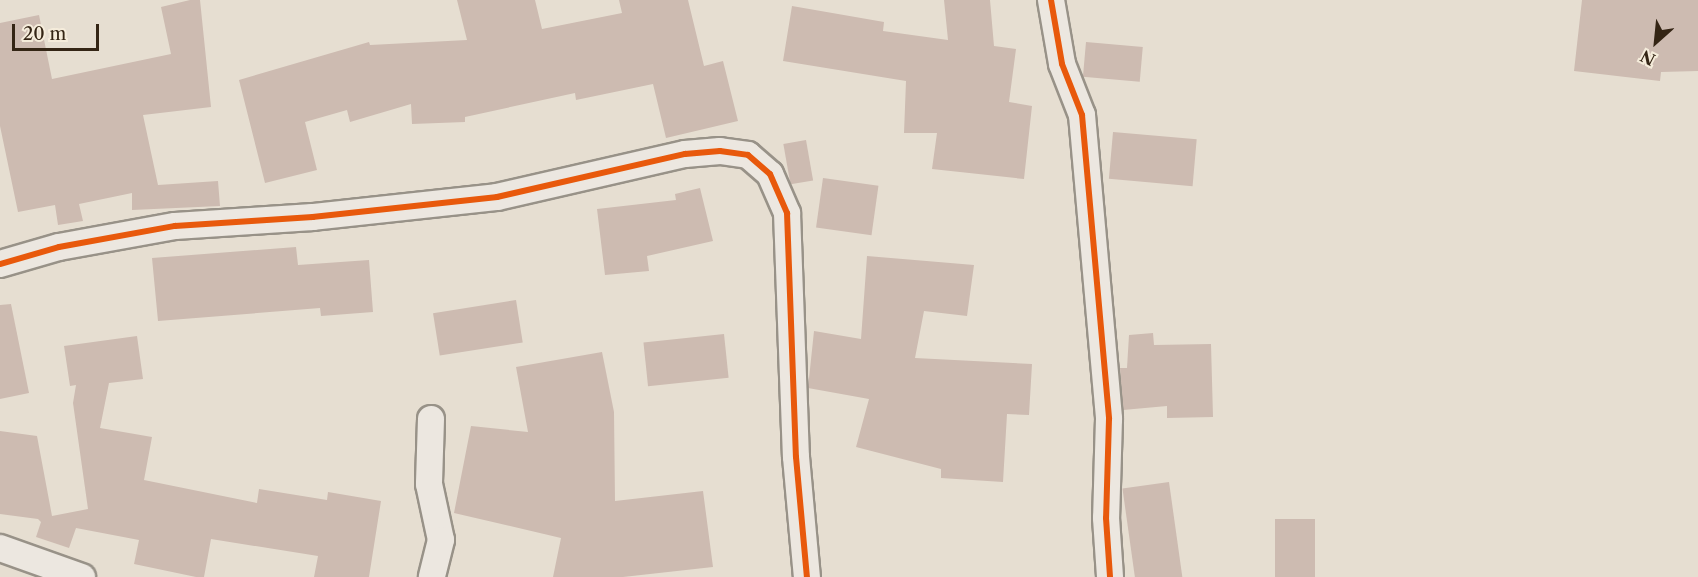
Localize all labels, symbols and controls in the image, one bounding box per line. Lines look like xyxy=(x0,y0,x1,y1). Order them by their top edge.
scale bar xyxy=(15,12,102,50)
north arrow xyxy=(1626,12,1686,72)
text: 20 m xyxy=(23,23,66,45)
text: N xyxy=(1637,46,1659,70)

